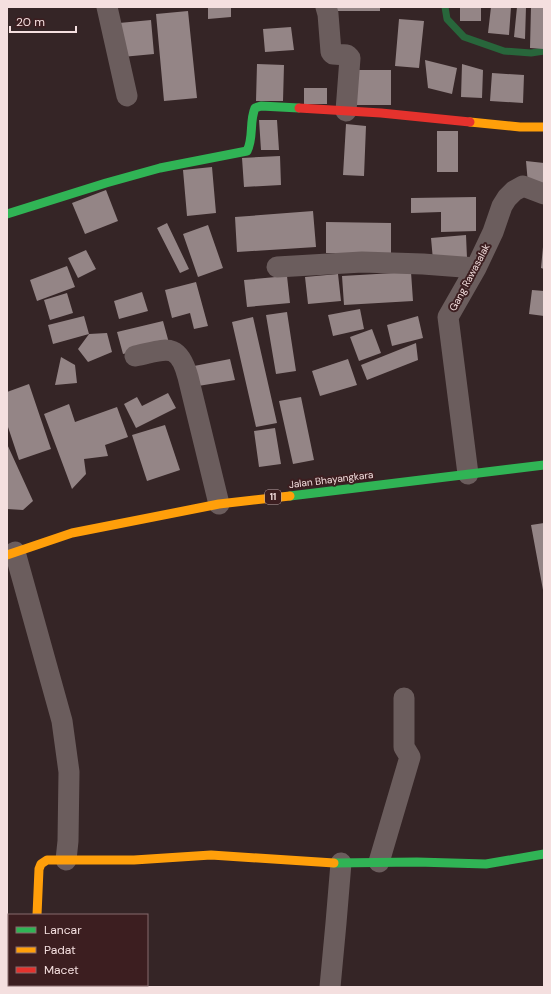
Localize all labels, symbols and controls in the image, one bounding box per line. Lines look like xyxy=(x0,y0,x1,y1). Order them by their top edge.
scale bar xyxy=(10,8,76,34)
text: 20 m xyxy=(16,14,45,30)
street label: Gang Rawasalak xyxy=(446,241,493,313)
street label: Jalan Bhayangkara xyxy=(288,468,374,491)
road number: 11 xyxy=(265,490,281,504)
legend xyxy=(8,914,148,986)
text: Lancar xyxy=(44,922,82,938)
text: Padat xyxy=(44,942,76,958)
text: Macet xyxy=(44,962,79,978)

